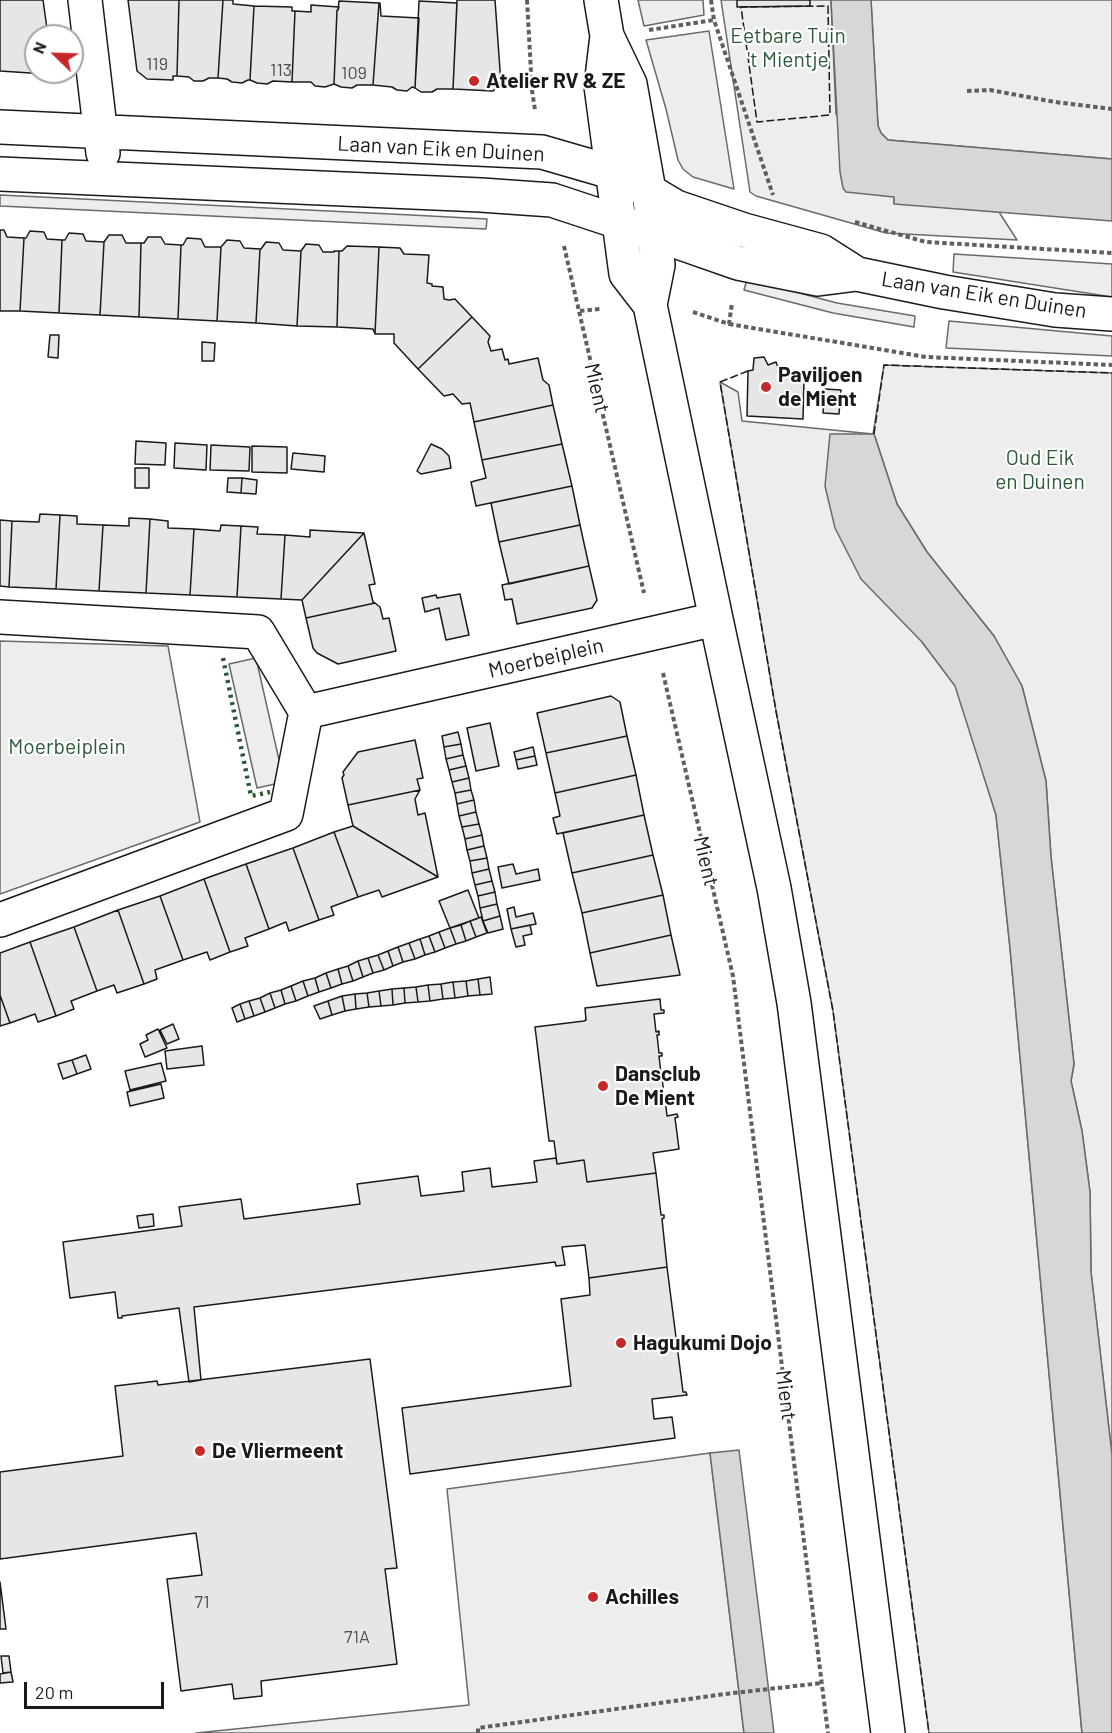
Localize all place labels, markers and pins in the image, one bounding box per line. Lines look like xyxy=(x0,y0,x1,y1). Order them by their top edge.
place label: Atelier RV & ZE xyxy=(486,68,626,94)
marker: Atelier RV & ZE xyxy=(467,74,481,88)
place label: Paviljoen de Mient xyxy=(778,362,863,412)
marker: Paviljoen de Mient xyxy=(759,380,773,394)
place label: Dansclub De Mient xyxy=(615,1061,701,1111)
marker: Dansclub De Mient xyxy=(596,1079,610,1093)
place label: Hagukumi Dojo xyxy=(633,1330,772,1356)
marker: Hagukumi Dojo xyxy=(614,1336,628,1350)
place label: De Vliermeent xyxy=(212,1438,344,1464)
marker: De Vliermeent xyxy=(193,1444,207,1458)
place label: Achilles xyxy=(605,1584,679,1610)
marker: Achilles xyxy=(586,1590,600,1604)

